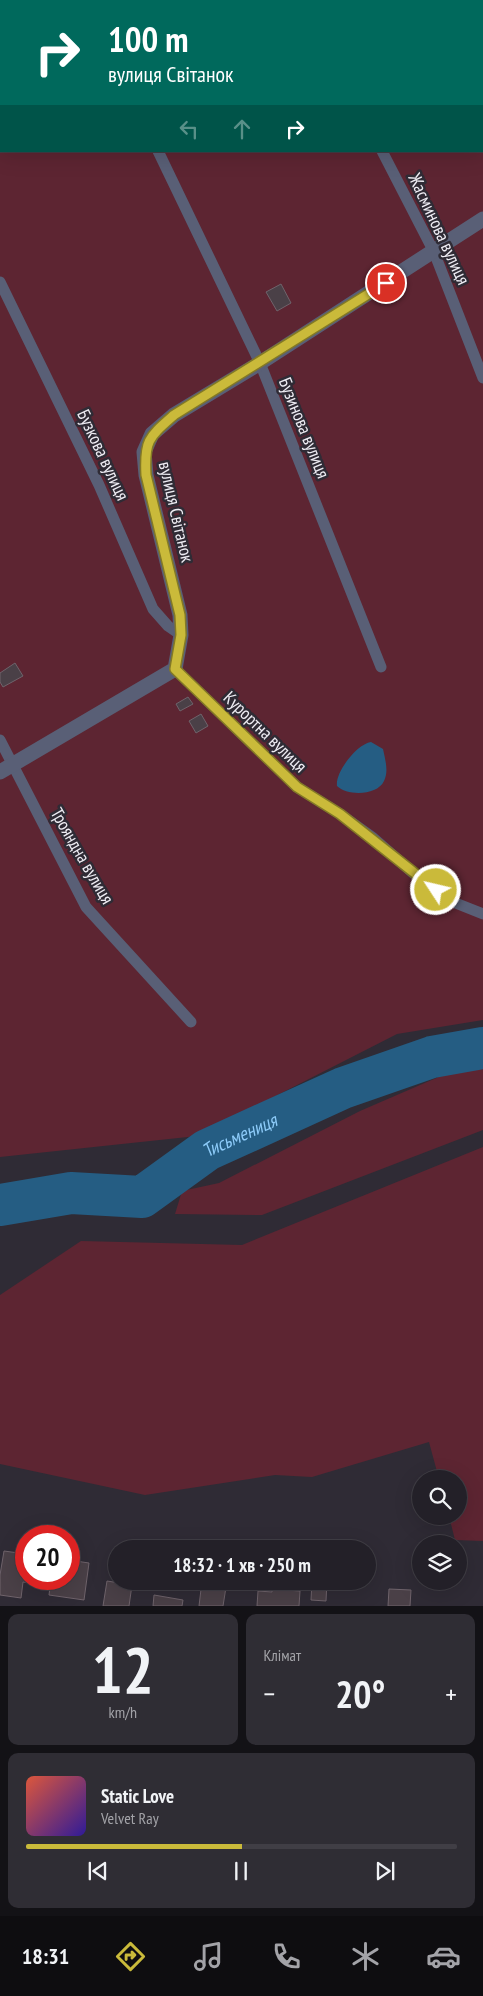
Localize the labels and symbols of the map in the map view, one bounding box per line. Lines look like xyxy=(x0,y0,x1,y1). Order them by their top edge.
street label: Жасминова вулиця xyxy=(403,168,475,288)
pin xyxy=(365,262,407,304)
street label: Бузинова вулиця xyxy=(274,374,335,482)
street label: Бузкова вулиця xyxy=(72,406,135,504)
street label: вулиця Світанок xyxy=(154,459,199,565)
street label: Курортна вулиця xyxy=(219,686,312,777)
street label: Трояндна вулиця xyxy=(46,803,119,908)
position arrow xyxy=(409,863,461,915)
water label: Тисьмениця xyxy=(197,1107,282,1162)
speed limit sign: 20 xyxy=(15,1525,80,1590)

